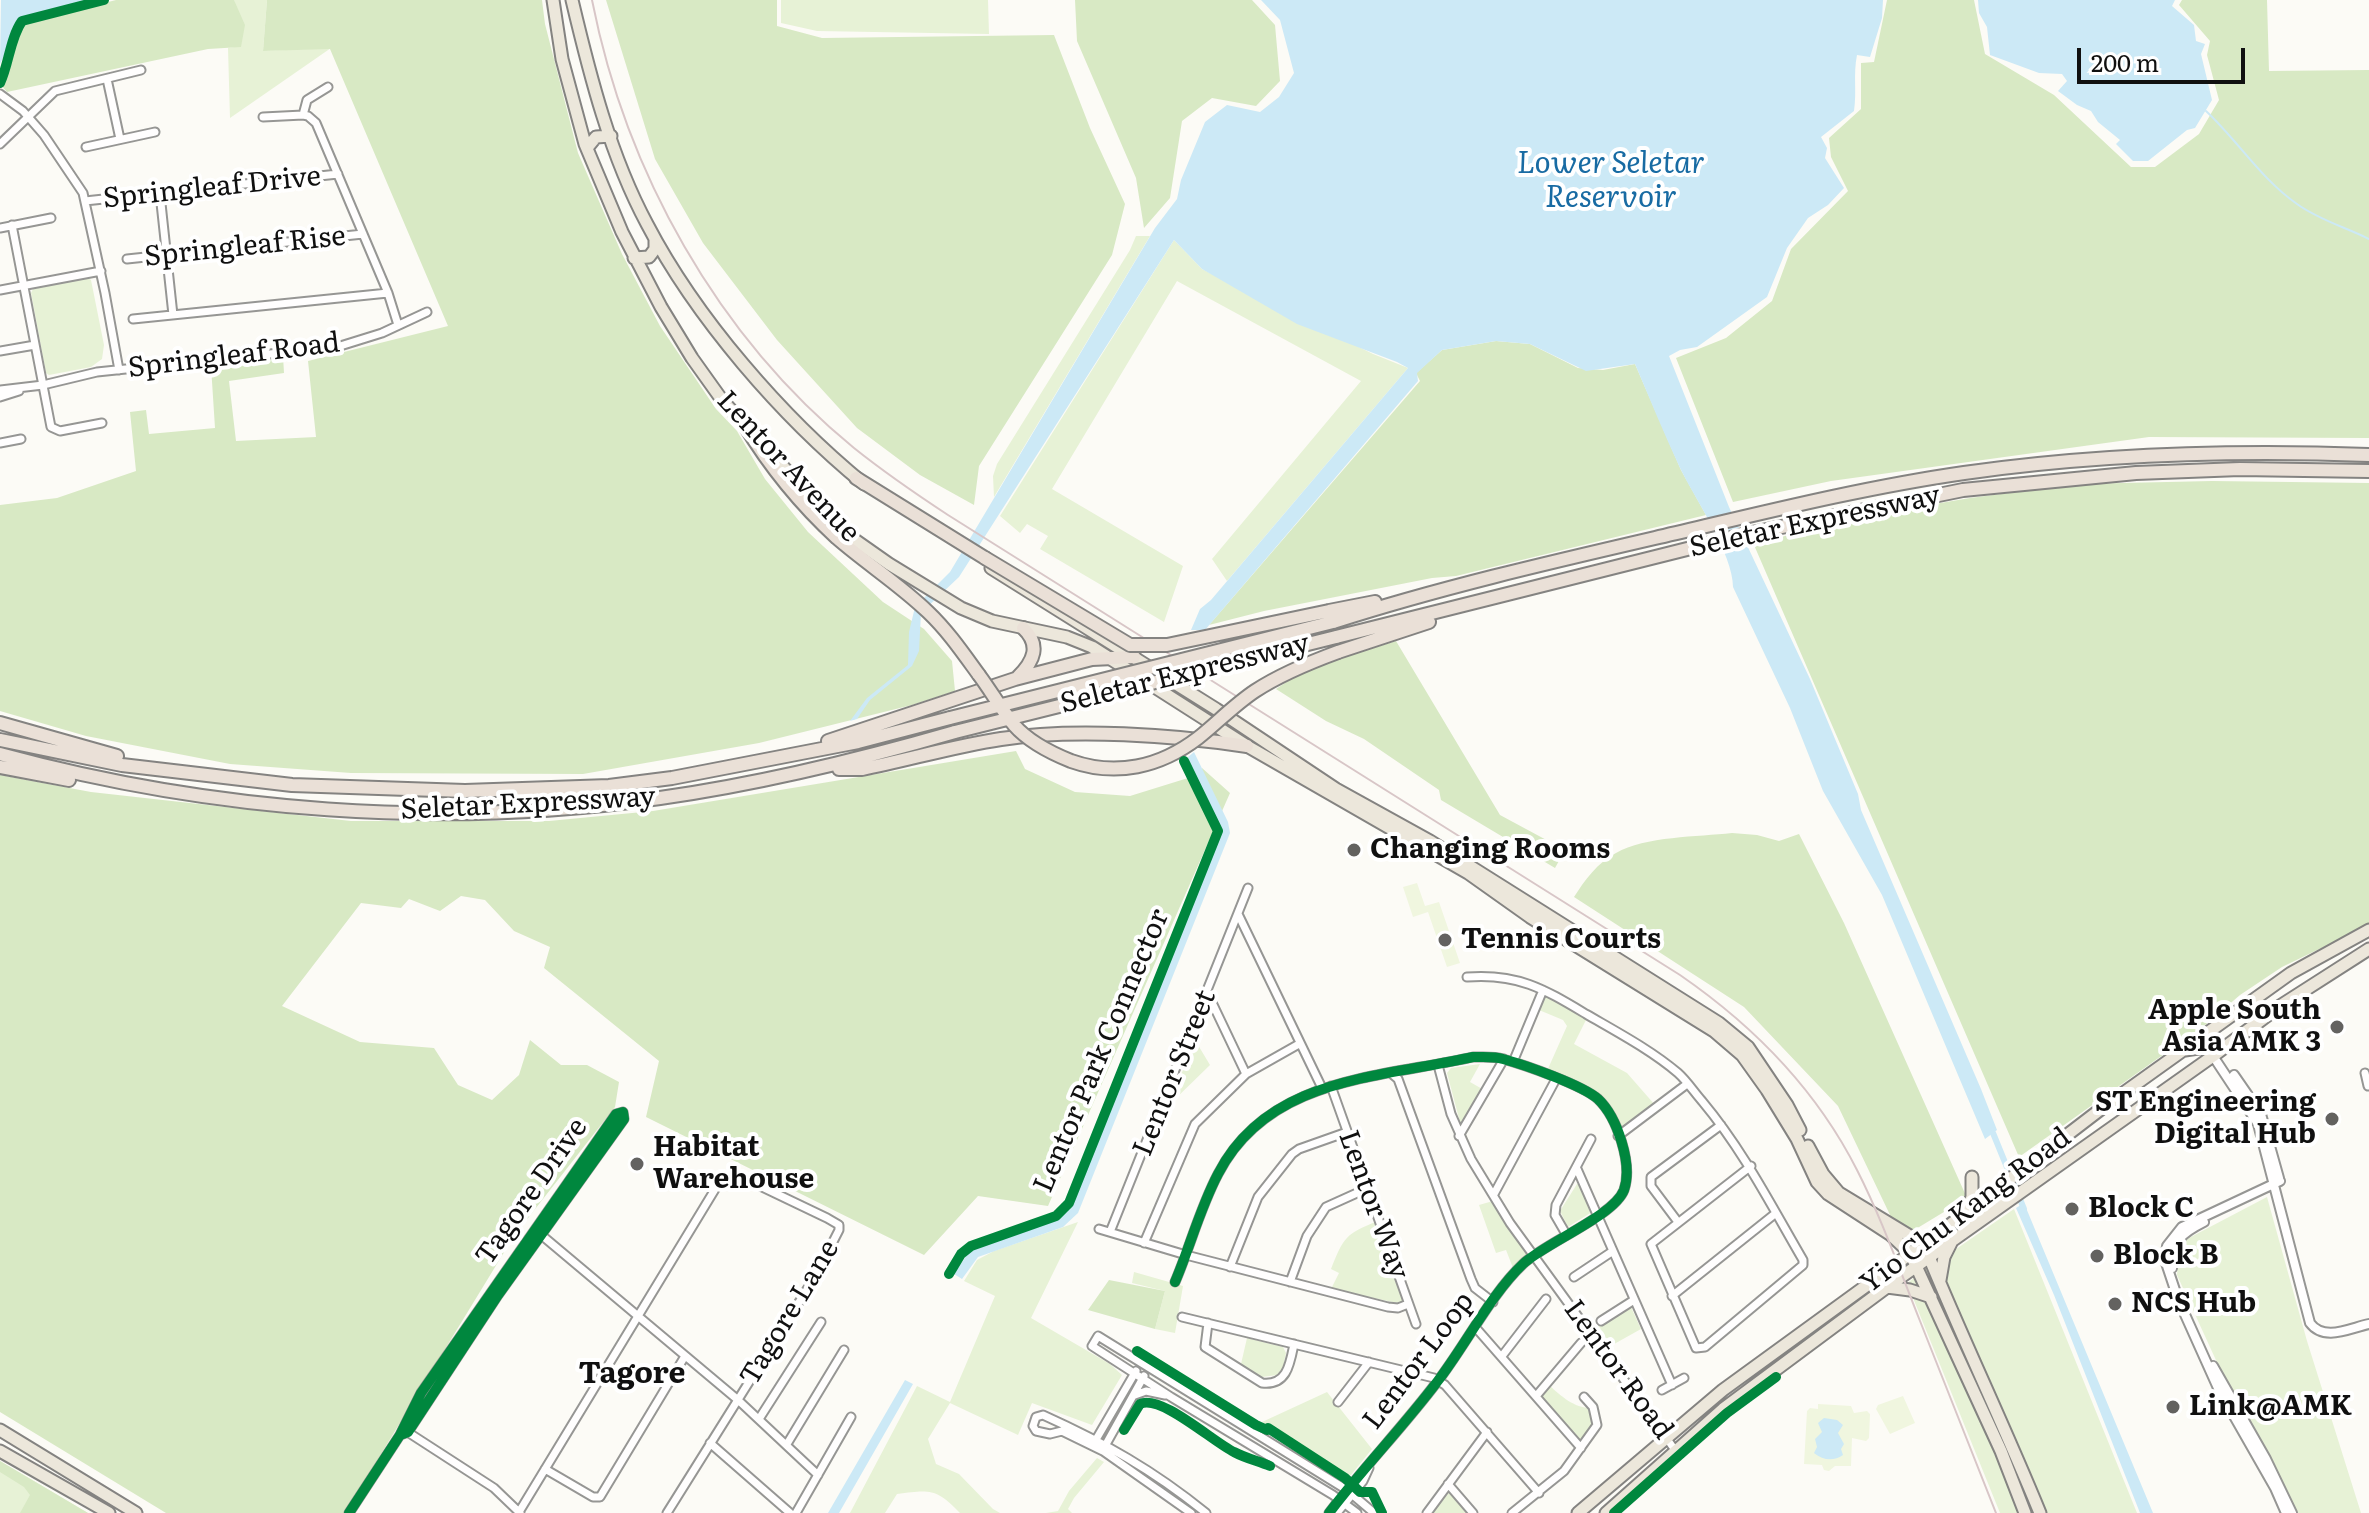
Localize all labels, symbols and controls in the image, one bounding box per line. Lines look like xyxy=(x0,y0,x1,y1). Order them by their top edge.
scale bar xyxy=(2081,32,2249,82)
text: 200 m xyxy=(2091,44,2159,79)
water label: Lower Seletar Reservoir xyxy=(1517,146,1705,216)
street label: Springleaf Drive xyxy=(101,160,323,216)
street label: Springleaf Rise xyxy=(143,220,347,274)
street label: Springleaf Road xyxy=(126,326,342,386)
street label: Lentor Avenue xyxy=(709,385,867,549)
street label: Seletar Expressway xyxy=(1687,479,1943,565)
street label: Seletar Expressway xyxy=(1057,627,1313,721)
street label: Seletar Expressway xyxy=(400,781,656,827)
place label: Changing Rooms xyxy=(1370,833,1610,867)
marker: Changing Rooms xyxy=(1345,841,1363,859)
street label: Lentor Park Connector xyxy=(1027,904,1177,1198)
place label: Tennis Courts xyxy=(1461,923,1661,957)
marker: Tennis Courts xyxy=(1436,931,1454,949)
street label: Lentor Street xyxy=(1126,985,1224,1161)
place label: Apple South Asia AMK 3 xyxy=(2148,994,2321,1060)
marker: Apple South Asia AMK 3 xyxy=(2328,1018,2346,1036)
place label: ST Engineering Digital Hub xyxy=(2095,1086,2316,1152)
marker: ST Engineering Digital Hub xyxy=(2323,1110,2341,1128)
street label: Tagore Drive xyxy=(469,1112,595,1272)
street label: Yio Chu Kang Road xyxy=(1854,1121,2078,1301)
street label: Lentor Way xyxy=(1331,1126,1415,1284)
place label: Habitat Warehouse xyxy=(653,1131,814,1197)
marker: Habitat Warehouse xyxy=(628,1155,646,1173)
place label: Block C xyxy=(2088,1192,2194,1226)
marker: Block C xyxy=(2063,1200,2081,1218)
street label: Tagore Lane xyxy=(733,1234,847,1392)
place label: Block B xyxy=(2113,1239,2219,1273)
marker: Block B xyxy=(2088,1247,2106,1265)
street label: Lentor Loop xyxy=(1356,1286,1482,1436)
place label: NCS Hub xyxy=(2131,1287,2256,1321)
street label: Lentor Road xyxy=(1556,1294,1680,1446)
marker: NCS Hub xyxy=(2106,1295,2124,1313)
district label: Tagore xyxy=(579,1356,685,1392)
place label: Link@AMK xyxy=(2189,1390,2352,1424)
marker: Link@AMK xyxy=(2164,1398,2182,1416)

